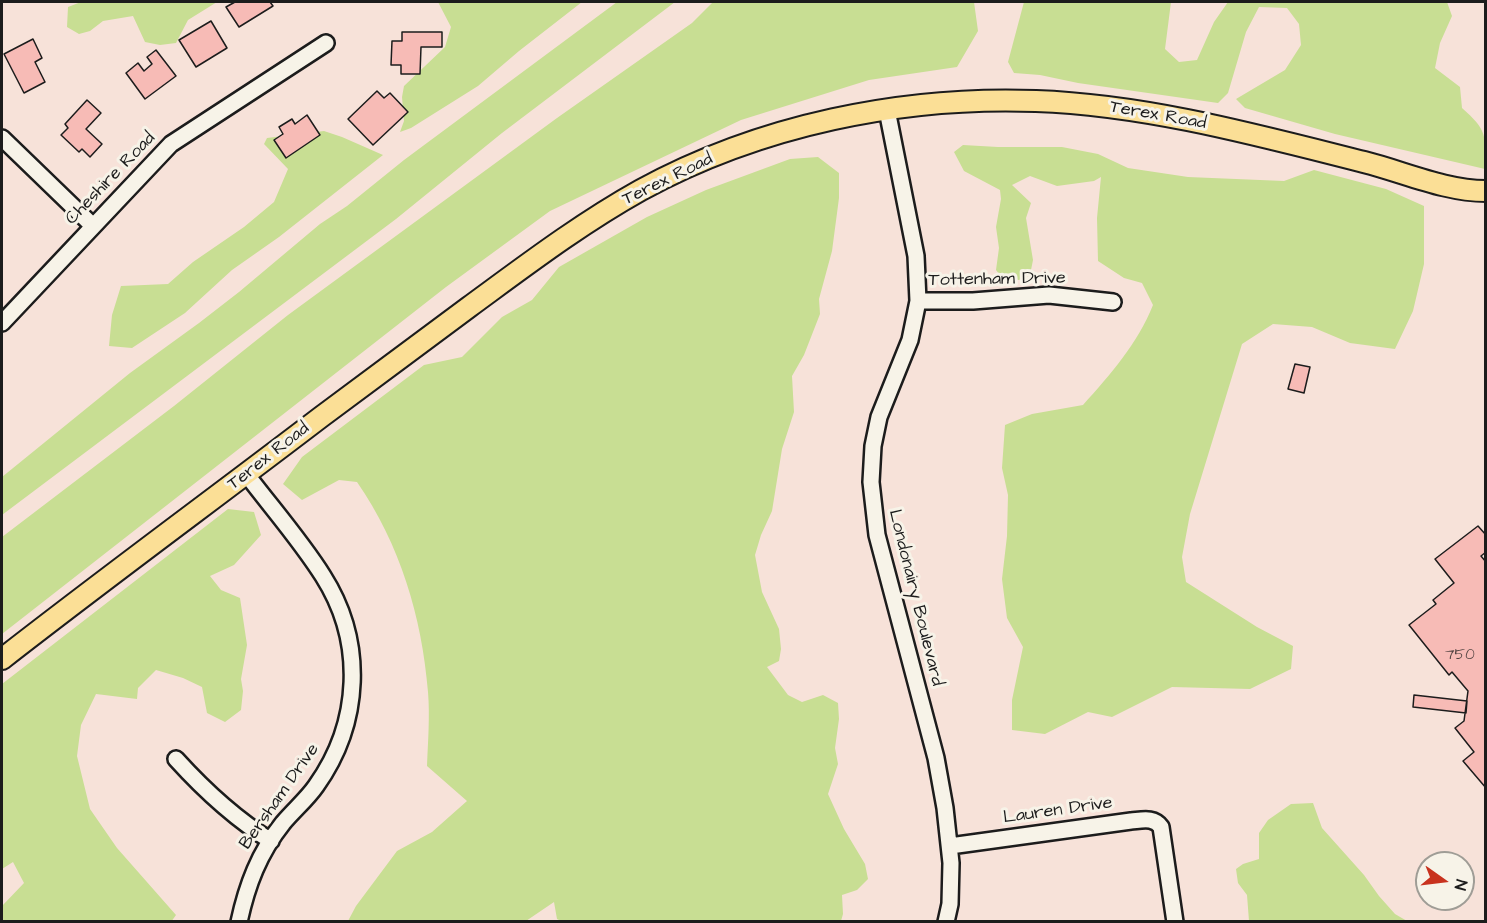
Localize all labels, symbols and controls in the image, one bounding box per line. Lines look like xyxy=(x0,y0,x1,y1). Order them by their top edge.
street label: Terex Road xyxy=(1108,97,1208,135)
street label: Cheshire Road xyxy=(61,128,161,230)
street label: Terex Road xyxy=(619,149,717,211)
street label: Tottenham Drive xyxy=(928,268,1066,292)
street label: Terex Road xyxy=(224,418,314,496)
street label: Londonairy Boulevard xyxy=(883,508,947,688)
house number: 750 xyxy=(1445,647,1475,665)
street label: Bersham Drive xyxy=(236,740,324,854)
street label: Lauren Drive xyxy=(1002,793,1114,829)
north arrow xyxy=(1415,851,1475,911)
text: N xyxy=(1449,877,1472,892)

